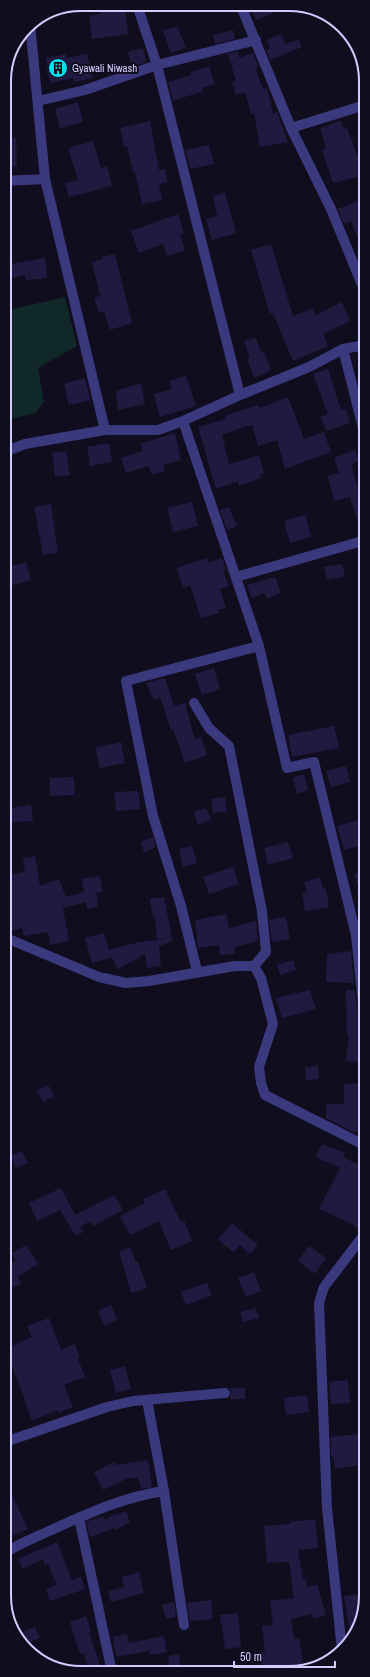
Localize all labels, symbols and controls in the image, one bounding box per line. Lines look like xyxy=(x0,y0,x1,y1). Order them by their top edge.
building icon: Gyawali Niwash xyxy=(47,57,69,79)
place label: Gyawali Niwash xyxy=(72,61,137,75)
scale bar xyxy=(234,1643,335,1669)
text: 50 m xyxy=(240,1649,262,1665)

